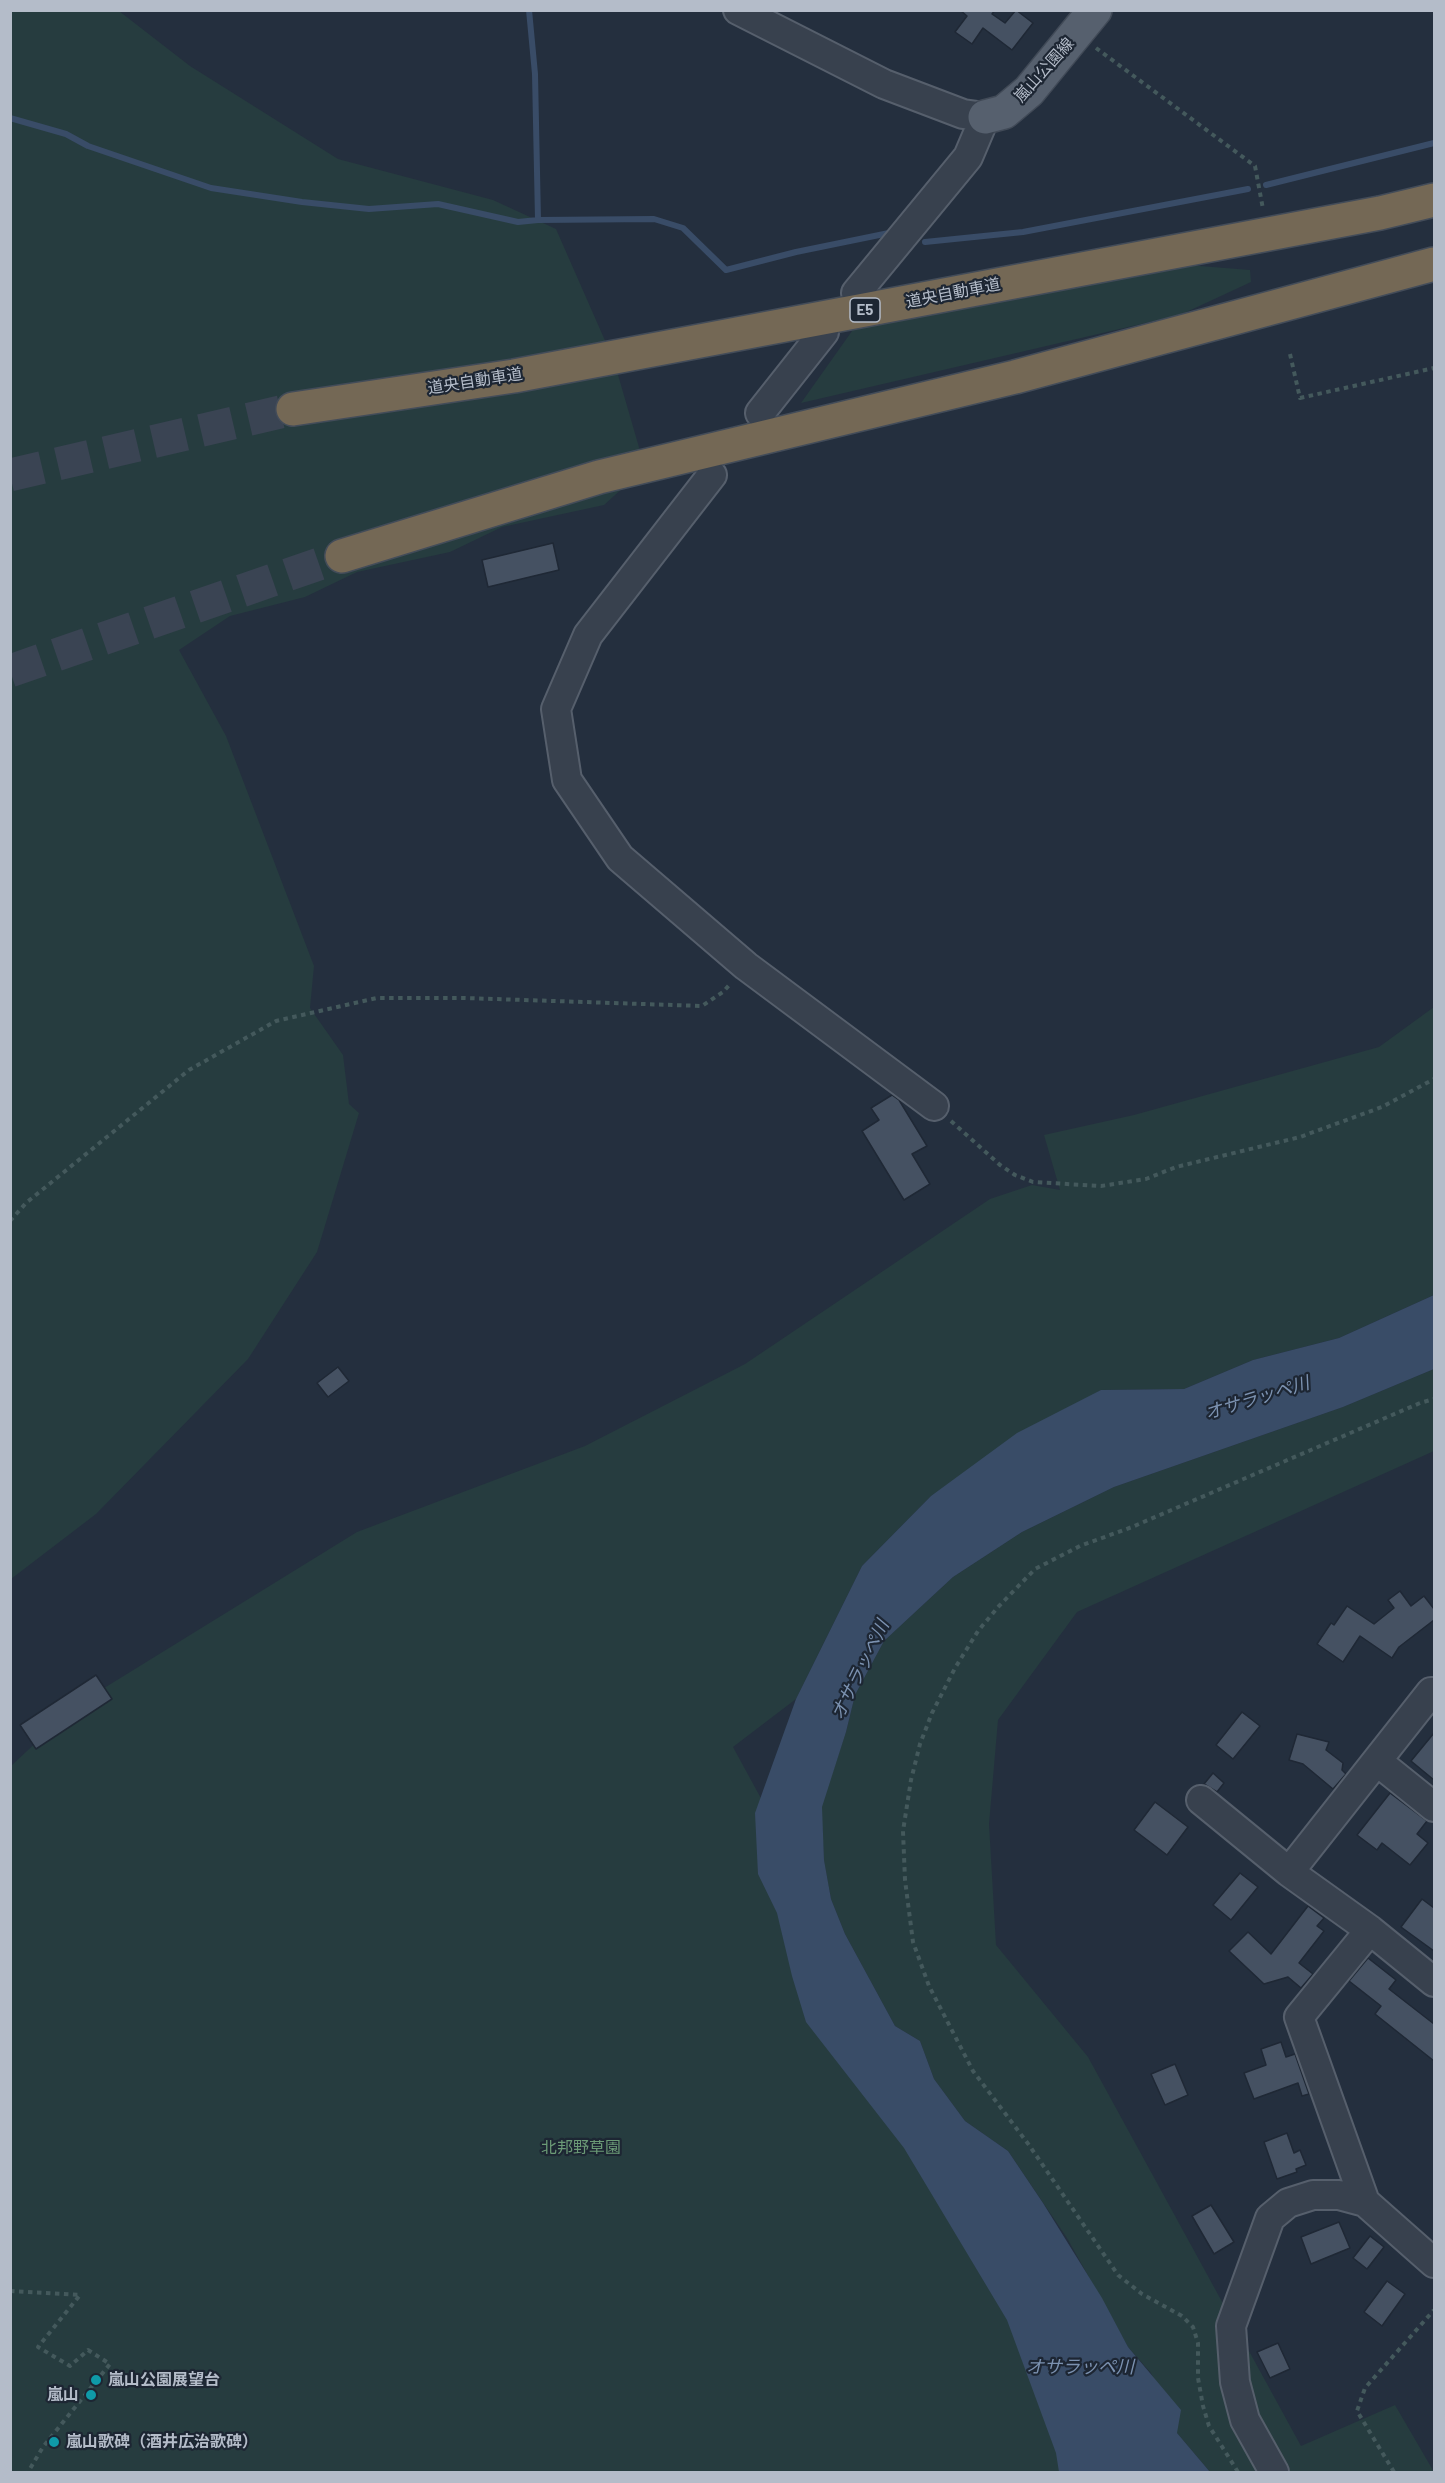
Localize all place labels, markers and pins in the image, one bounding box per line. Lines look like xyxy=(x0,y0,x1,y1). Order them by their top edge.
place label: 嵐山公園展望台 xyxy=(108,2370,220,2390)
marker: 嵐山公園展望台 xyxy=(89,2373,103,2387)
place label: 嵐山 xyxy=(47,2385,79,2405)
marker: 嵐山 xyxy=(84,2388,98,2402)
place label: 嵐山歌碑（酒井広治歌碑） xyxy=(66,2432,258,2452)
marker: 嵐山歌碑（酒井広治歌碑） xyxy=(47,2435,61,2449)

